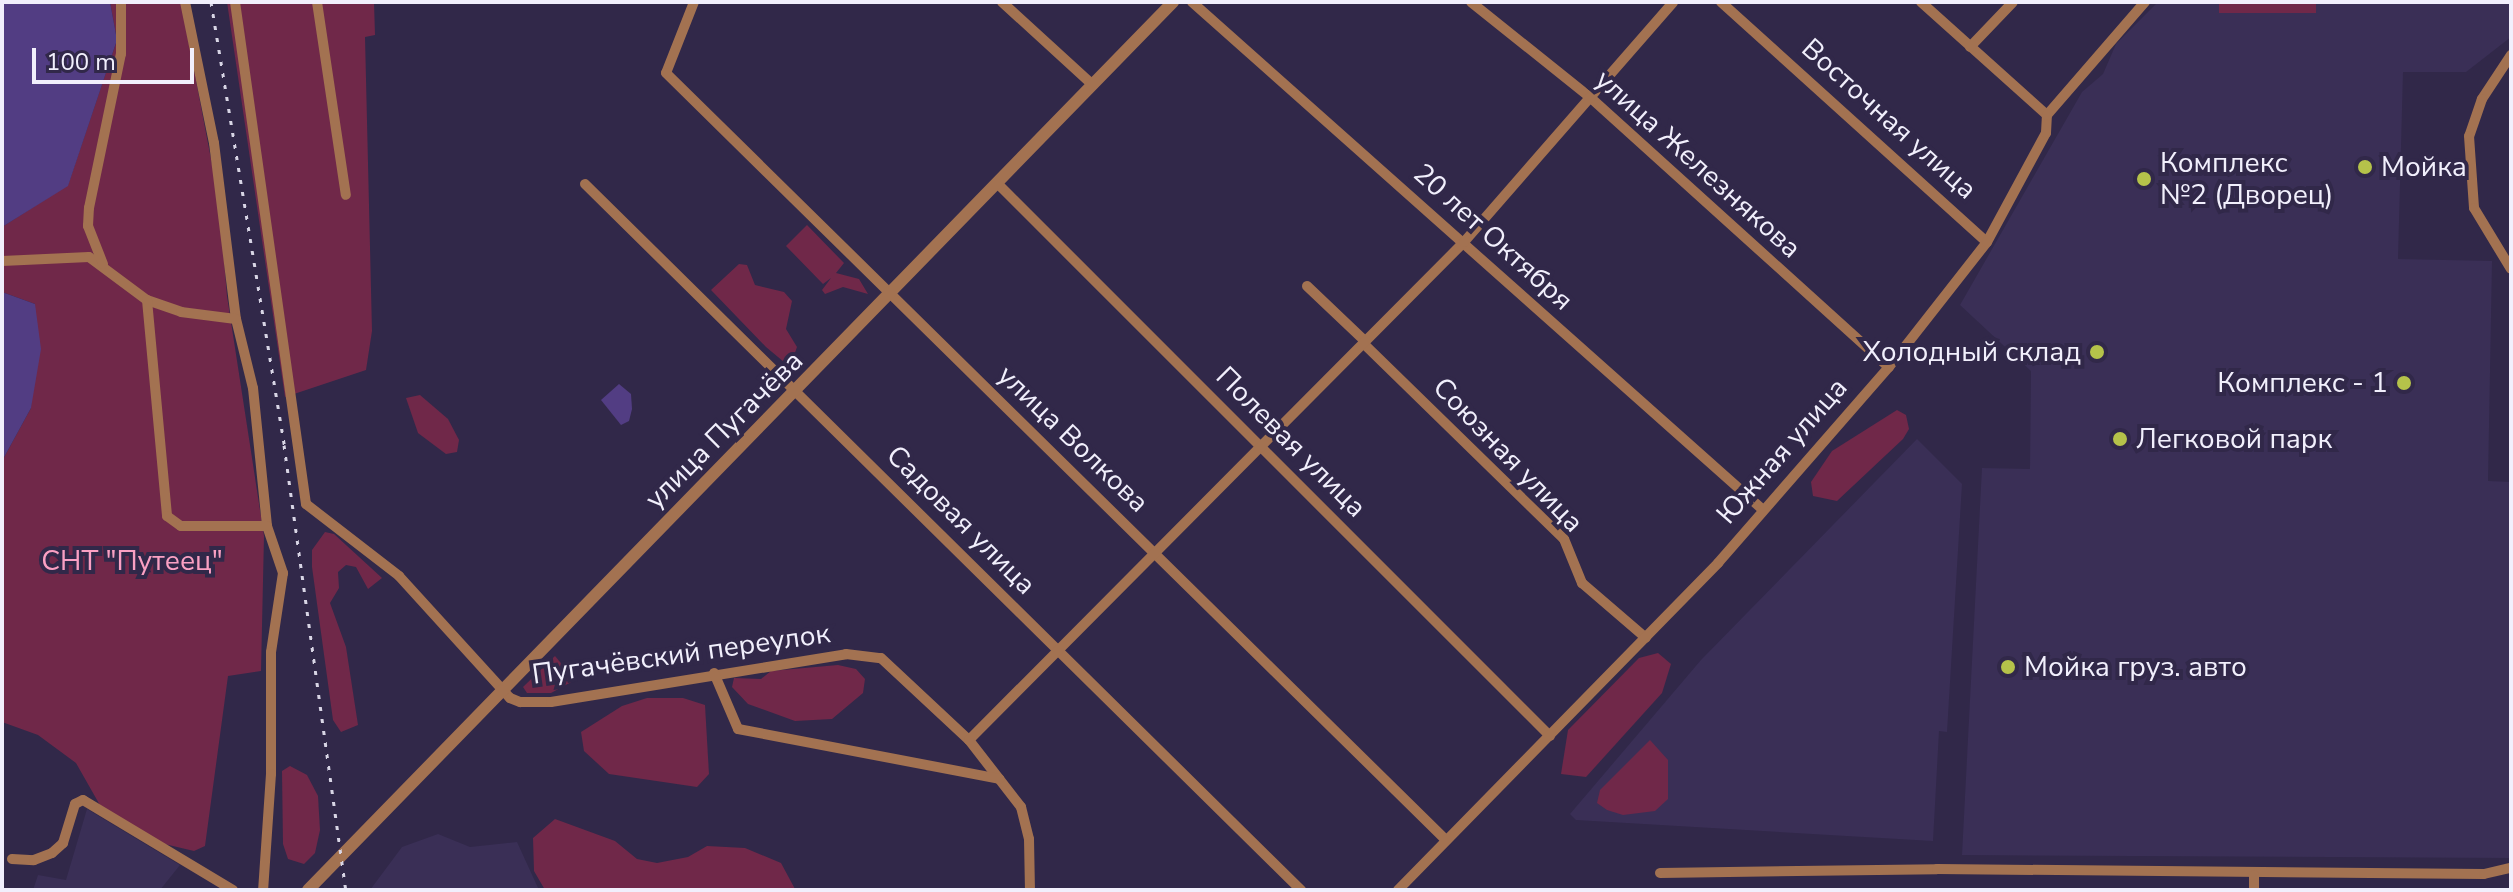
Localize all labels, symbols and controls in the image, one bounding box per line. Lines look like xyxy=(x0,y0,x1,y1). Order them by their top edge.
scale bar xyxy=(36,32,198,82)
street label: Восточная улица xyxy=(1795,32,1983,206)
text: 100 m xyxy=(46,46,116,78)
street label: улица Железнякова xyxy=(1588,63,1808,265)
place label: Комплекс №2 (Дворец) xyxy=(2160,146,2333,212)
place label: Мойка xyxy=(2381,150,2467,184)
street label: 20 лет Октября xyxy=(1406,157,1580,317)
marker: Мойка xyxy=(2356,158,2374,176)
marker: Комплекс №2 (Дворец) xyxy=(2135,170,2153,188)
place label: Холодный склад xyxy=(1863,335,2081,369)
marker: Холодный склад xyxy=(2088,343,2106,361)
street label: улица Пугачёва xyxy=(638,344,810,516)
street label: улица Волкова xyxy=(991,359,1155,519)
street label: Полевая улица xyxy=(1209,360,1373,524)
place label: Комплекс - 1 xyxy=(2217,366,2388,400)
street label: Союзная улица xyxy=(1426,371,1590,539)
street label: Южная улица xyxy=(1710,371,1854,531)
marker: Комплекс - 1 xyxy=(2395,374,2413,392)
place label: Легковой парк xyxy=(2136,422,2332,456)
marker: Легковой парк xyxy=(2111,430,2129,448)
street label: Садовая улица xyxy=(880,439,1042,601)
park label: СНТ "Путеец" xyxy=(41,544,223,578)
street label: Пугачёвский переулок xyxy=(530,616,832,692)
place label: Мойка груз. авто xyxy=(2024,650,2247,684)
marker: Мойка груз. авто xyxy=(1999,658,2017,676)

